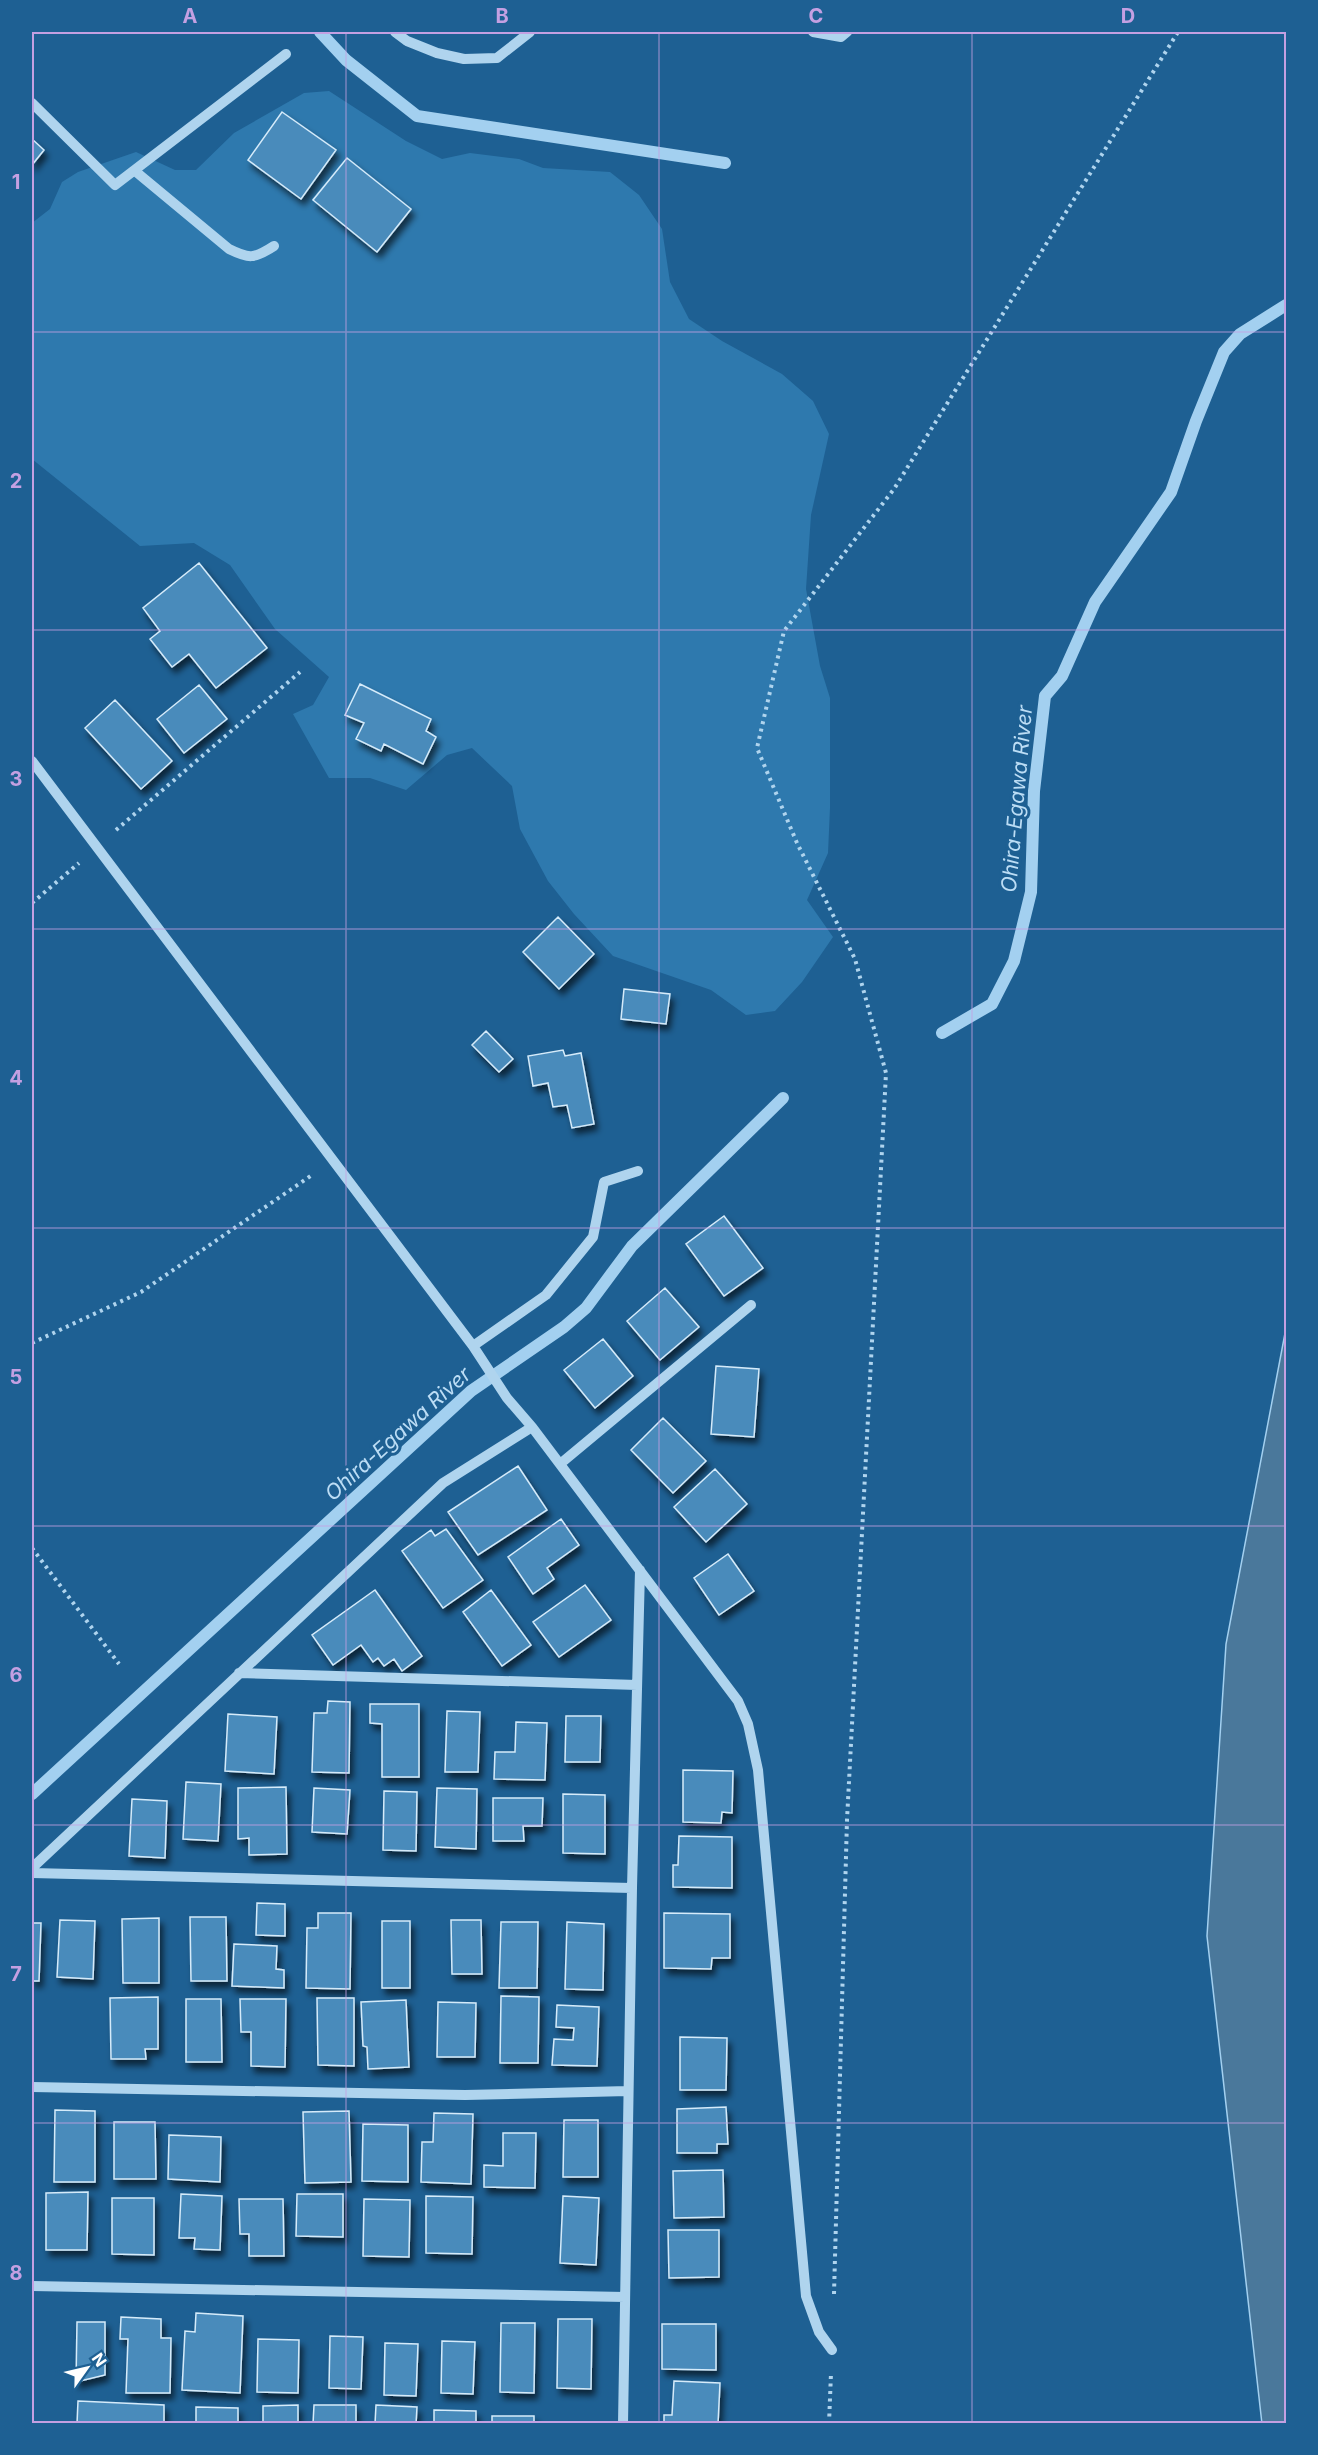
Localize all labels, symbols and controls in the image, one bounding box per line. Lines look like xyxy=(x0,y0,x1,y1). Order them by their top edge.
text: A xyxy=(183,4,198,28)
text: B xyxy=(495,4,509,28)
text: C xyxy=(809,4,823,28)
text: D xyxy=(1121,4,1135,28)
text: 1 xyxy=(12,170,20,194)
text: 2 xyxy=(10,469,22,493)
water label: Ohira-Egawa River xyxy=(996,703,1037,894)
text: 3 xyxy=(10,767,22,791)
text: 4 xyxy=(9,1066,23,1090)
water label: Ohira-Egawa River xyxy=(320,1361,477,1506)
text: 5 xyxy=(10,1365,22,1389)
text: 6 xyxy=(10,1663,23,1687)
text: 7 xyxy=(10,1962,22,1986)
text: 8 xyxy=(9,2261,23,2285)
north arrow xyxy=(57,2338,117,2398)
text: N xyxy=(88,2349,111,2370)

